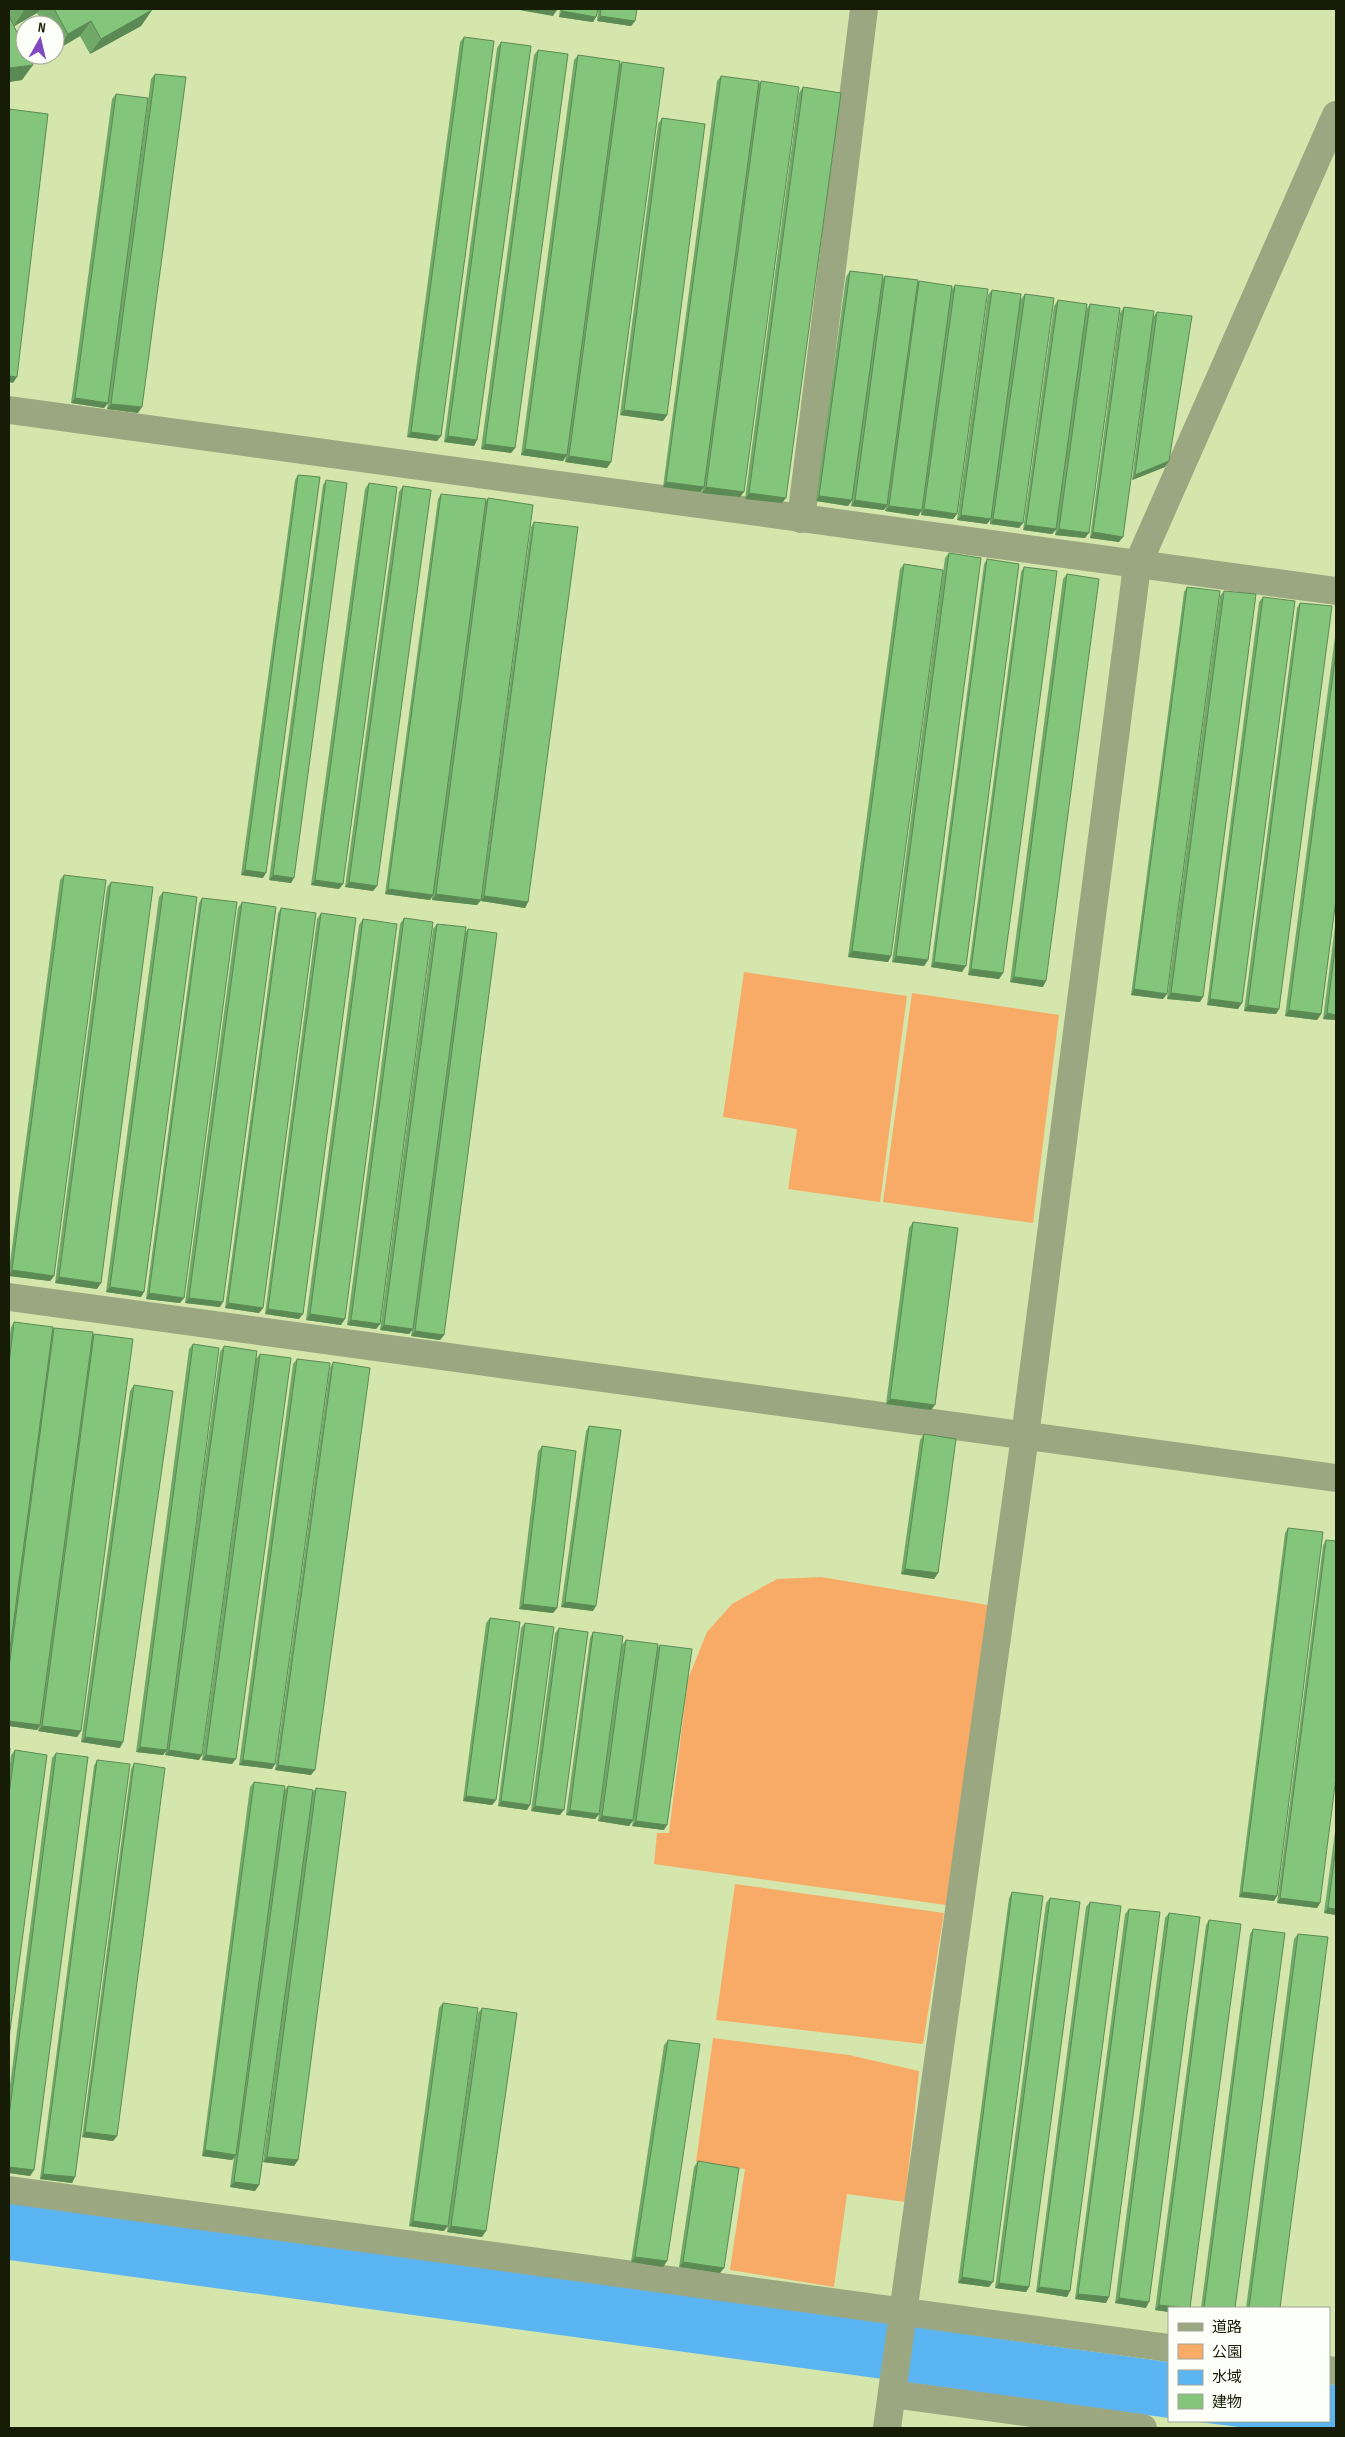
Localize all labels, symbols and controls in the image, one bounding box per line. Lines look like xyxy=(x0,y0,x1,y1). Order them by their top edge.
north arrow xyxy=(15,15,65,65)
text: N xyxy=(37,19,47,37)
legend xyxy=(1168,2307,1330,2422)
text: 道路 xyxy=(1212,2318,1242,2337)
text: 公園 xyxy=(1212,2343,1242,2362)
text: 水域 xyxy=(1212,2368,1242,2387)
text: 建物 xyxy=(1212,2393,1242,2412)

